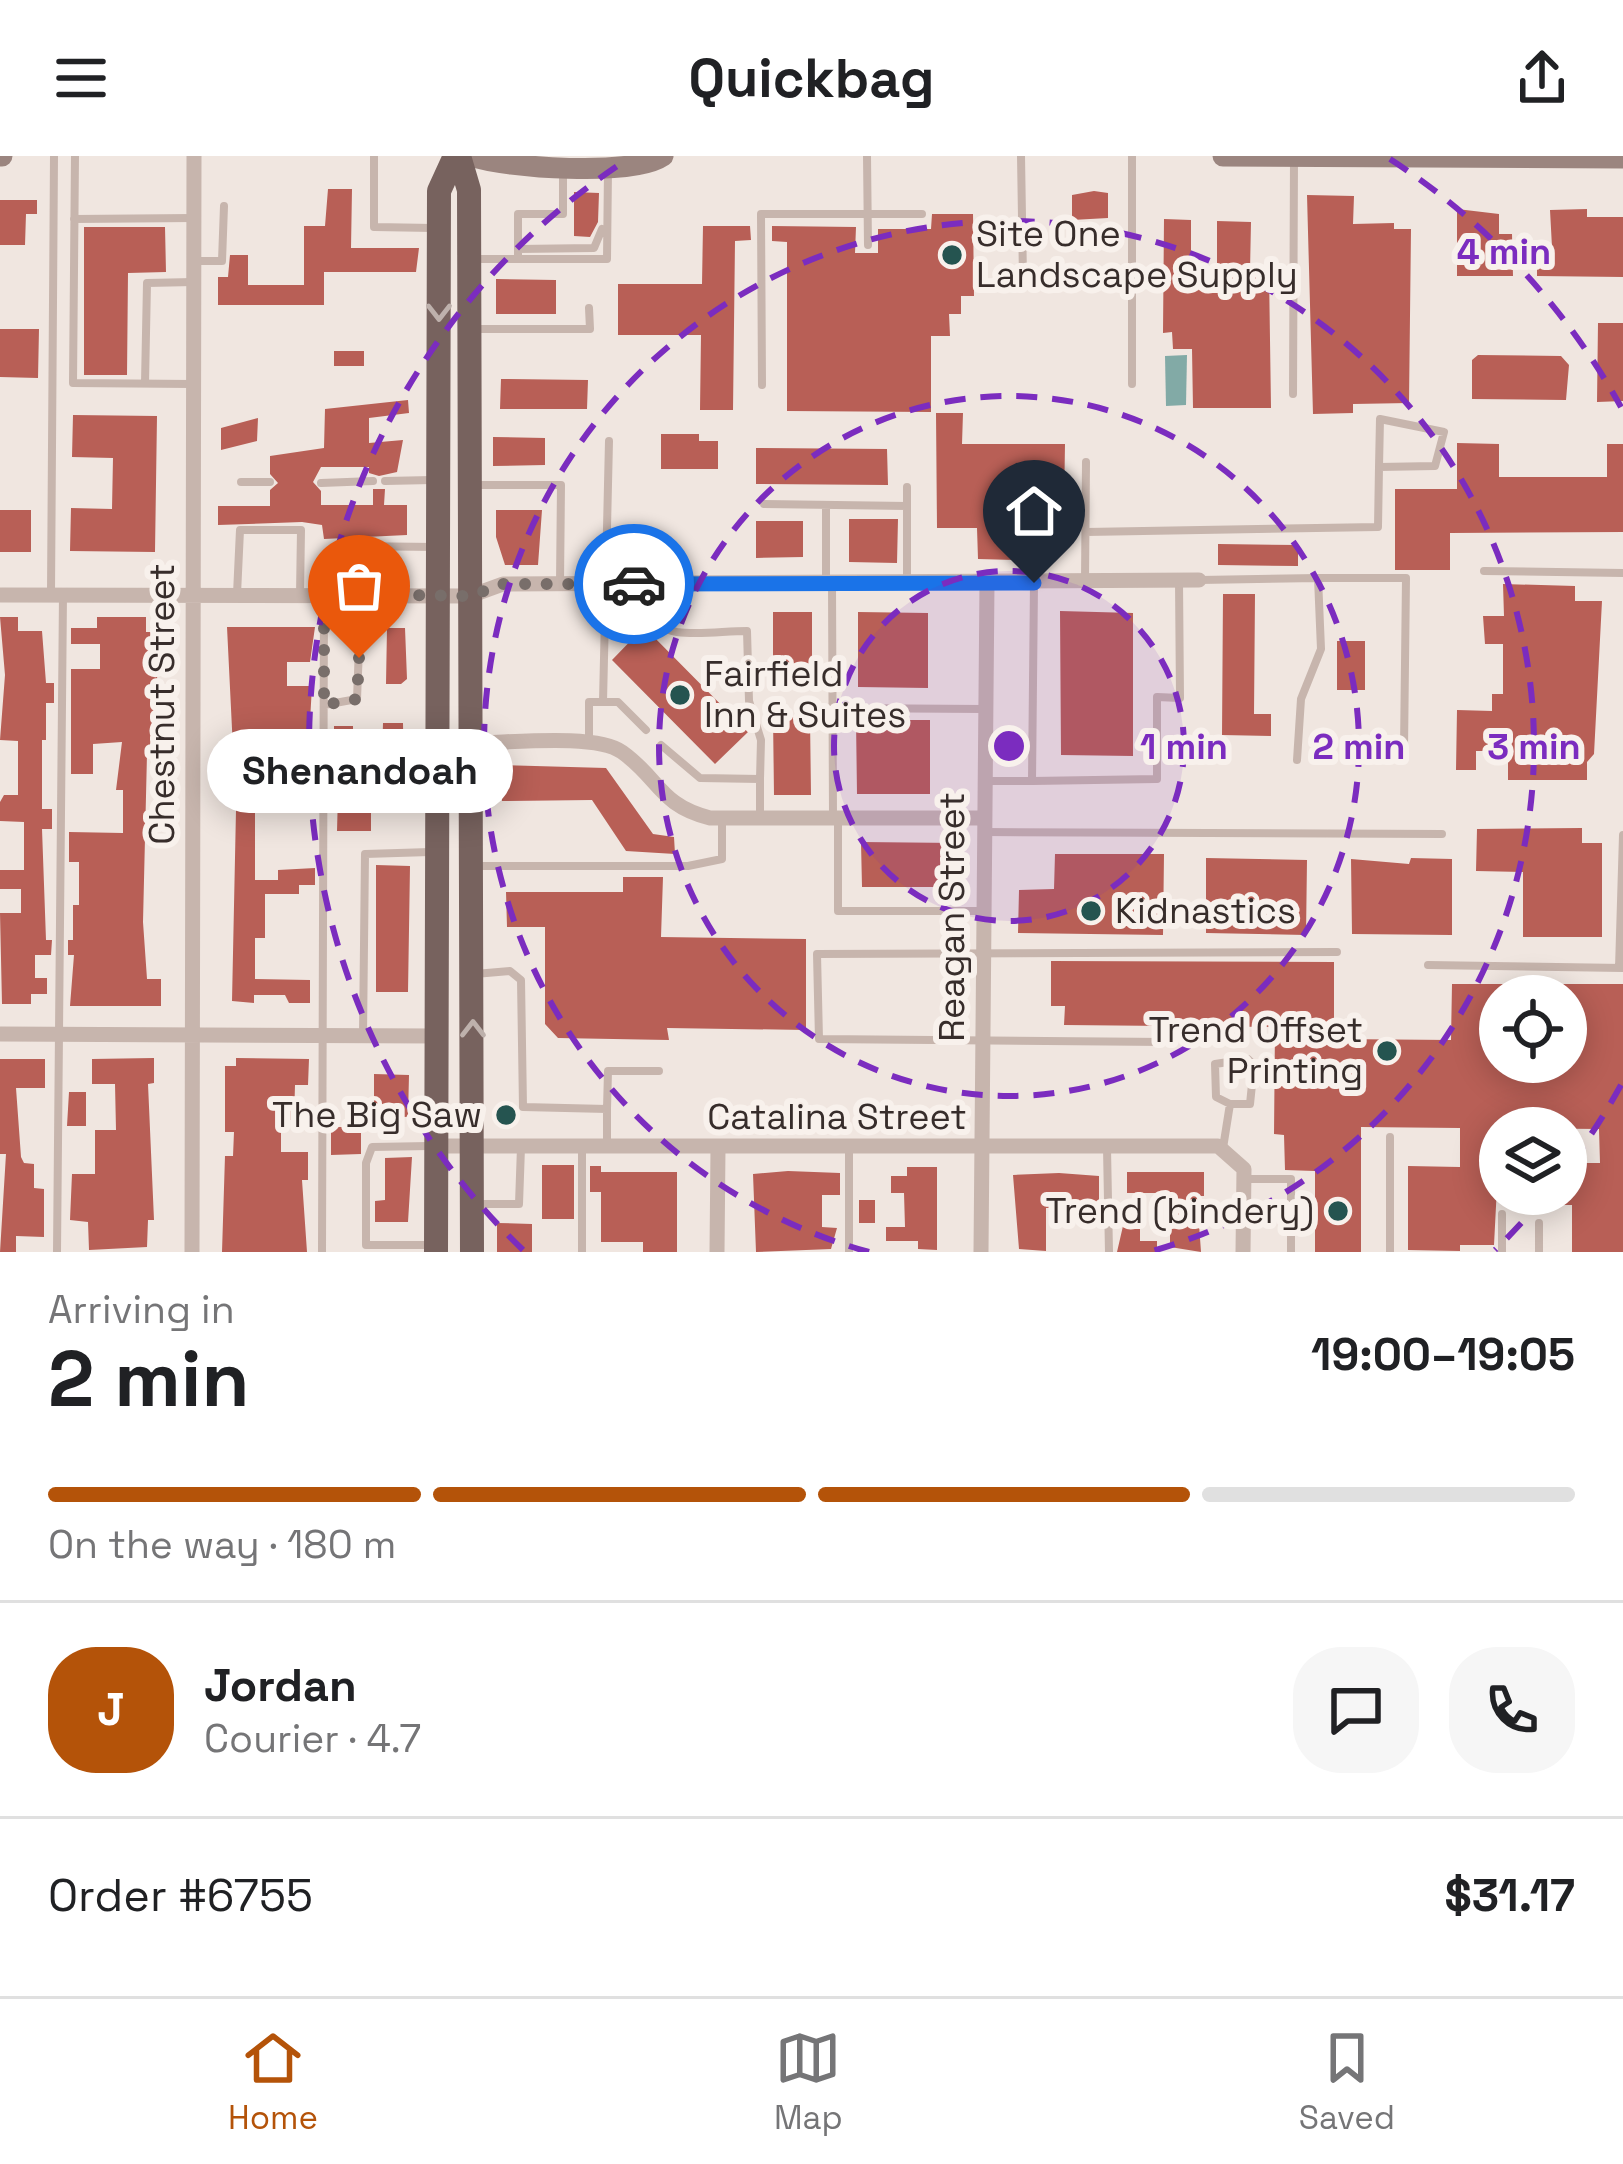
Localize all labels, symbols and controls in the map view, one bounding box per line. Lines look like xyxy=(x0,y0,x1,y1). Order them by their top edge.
text: Quickbag xyxy=(689,44,934,113)
icon: menu xyxy=(48,45,114,111)
icon: share xyxy=(1509,45,1575,111)
place label: Site One Landscape Supply xyxy=(976,211,1298,298)
text: 4 min xyxy=(1457,229,1551,275)
marker: Site One Landscape Supply xyxy=(939,242,965,268)
one-way arrow xyxy=(426,304,452,322)
pin xyxy=(983,460,1085,583)
icon: home xyxy=(1001,478,1067,544)
courier xyxy=(574,524,694,644)
pin xyxy=(308,535,410,658)
icon: car xyxy=(601,551,667,617)
icon: bag xyxy=(326,553,392,619)
street label: Chestnut Street xyxy=(139,563,185,845)
place label: Fairfield Inn & Suites xyxy=(704,651,906,738)
marker: Fairfield Inn & Suites xyxy=(667,682,693,708)
text: 1 min xyxy=(1140,724,1228,770)
text: 2 min xyxy=(1312,724,1406,770)
text: 3 min xyxy=(1487,724,1581,770)
centre of rings xyxy=(988,725,1030,767)
callout: Shenandoah xyxy=(206,730,512,814)
text: Shenandoah xyxy=(242,746,478,795)
street label: Reagan Street xyxy=(929,792,975,1042)
place label: Kidnastics xyxy=(1115,888,1296,934)
marker: Kidnastics xyxy=(1078,898,1104,924)
map controls xyxy=(1479,975,1587,1215)
button: locate xyxy=(1479,975,1587,1083)
place label: Trend Offset Printing xyxy=(1148,1007,1363,1094)
one-way arrow xyxy=(460,1019,486,1037)
marker: Trend Offset Printing xyxy=(1374,1038,1400,1064)
place label: The Big Saw xyxy=(272,1092,482,1138)
street label: Catalina Street xyxy=(707,1094,967,1140)
marker: The Big Saw xyxy=(493,1102,519,1128)
button: layers xyxy=(1479,1107,1587,1215)
place label: Trend (bindery) xyxy=(1045,1188,1314,1234)
marker: Trend (bindery) xyxy=(1325,1198,1351,1224)
text: Arriving in xyxy=(48,1285,235,1334)
text: 19:00–19:05 xyxy=(1311,1326,1575,1383)
text: 2 min xyxy=(48,1329,250,1429)
text: On the way · 180 m xyxy=(48,1520,396,1569)
button: chat xyxy=(1293,1647,1419,1773)
button: phone xyxy=(1449,1647,1575,1773)
text: Jordan xyxy=(204,1657,357,1714)
text: J xyxy=(97,1681,125,1738)
text: Courier · 4.7 xyxy=(204,1714,421,1763)
text: Order #6755 xyxy=(48,1867,313,1924)
text: $31.17 xyxy=(1444,1867,1575,1924)
tab: Home xyxy=(228,2025,318,2139)
tab: Map xyxy=(774,2025,843,2139)
tab: Saved xyxy=(1299,2025,1395,2139)

